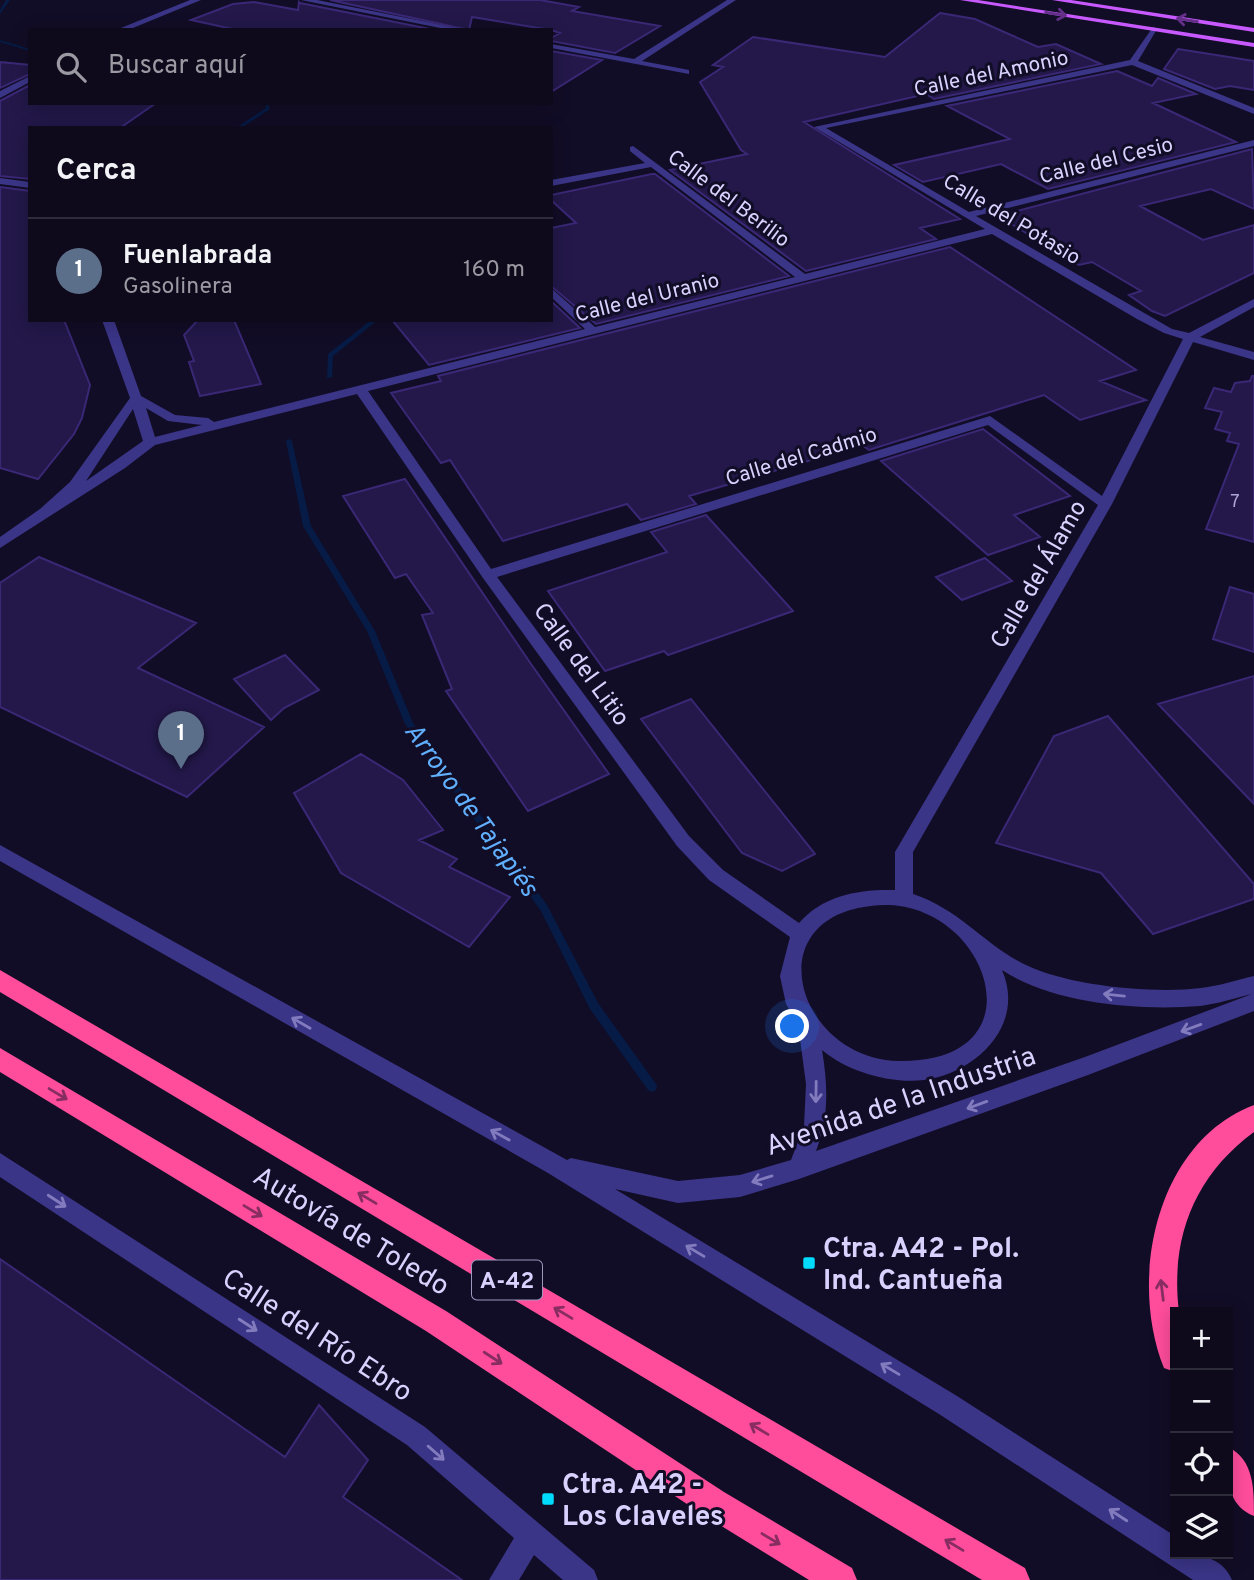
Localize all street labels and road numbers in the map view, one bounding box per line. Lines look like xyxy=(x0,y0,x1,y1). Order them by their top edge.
street label: Calle del Amonio xyxy=(912,45,1071,104)
street label: Calle del Cesio xyxy=(1037,132,1176,191)
street label: Calle del Berilio xyxy=(661,144,795,254)
street label: Calle del Potasio xyxy=(937,169,1085,272)
street label: Calle del Uranio xyxy=(572,267,722,329)
street label: Calle del Cadmio xyxy=(722,422,880,493)
street label: Calle del Álamo xyxy=(983,495,1094,654)
street label: Calle del Litio xyxy=(526,598,635,733)
street label: Avenida de la Industria xyxy=(761,1040,1041,1166)
street label: Autovía de Toledo xyxy=(246,1160,455,1305)
road number: A-42 xyxy=(472,1260,542,1300)
street label: Calle del Río Ebro xyxy=(214,1262,418,1412)

